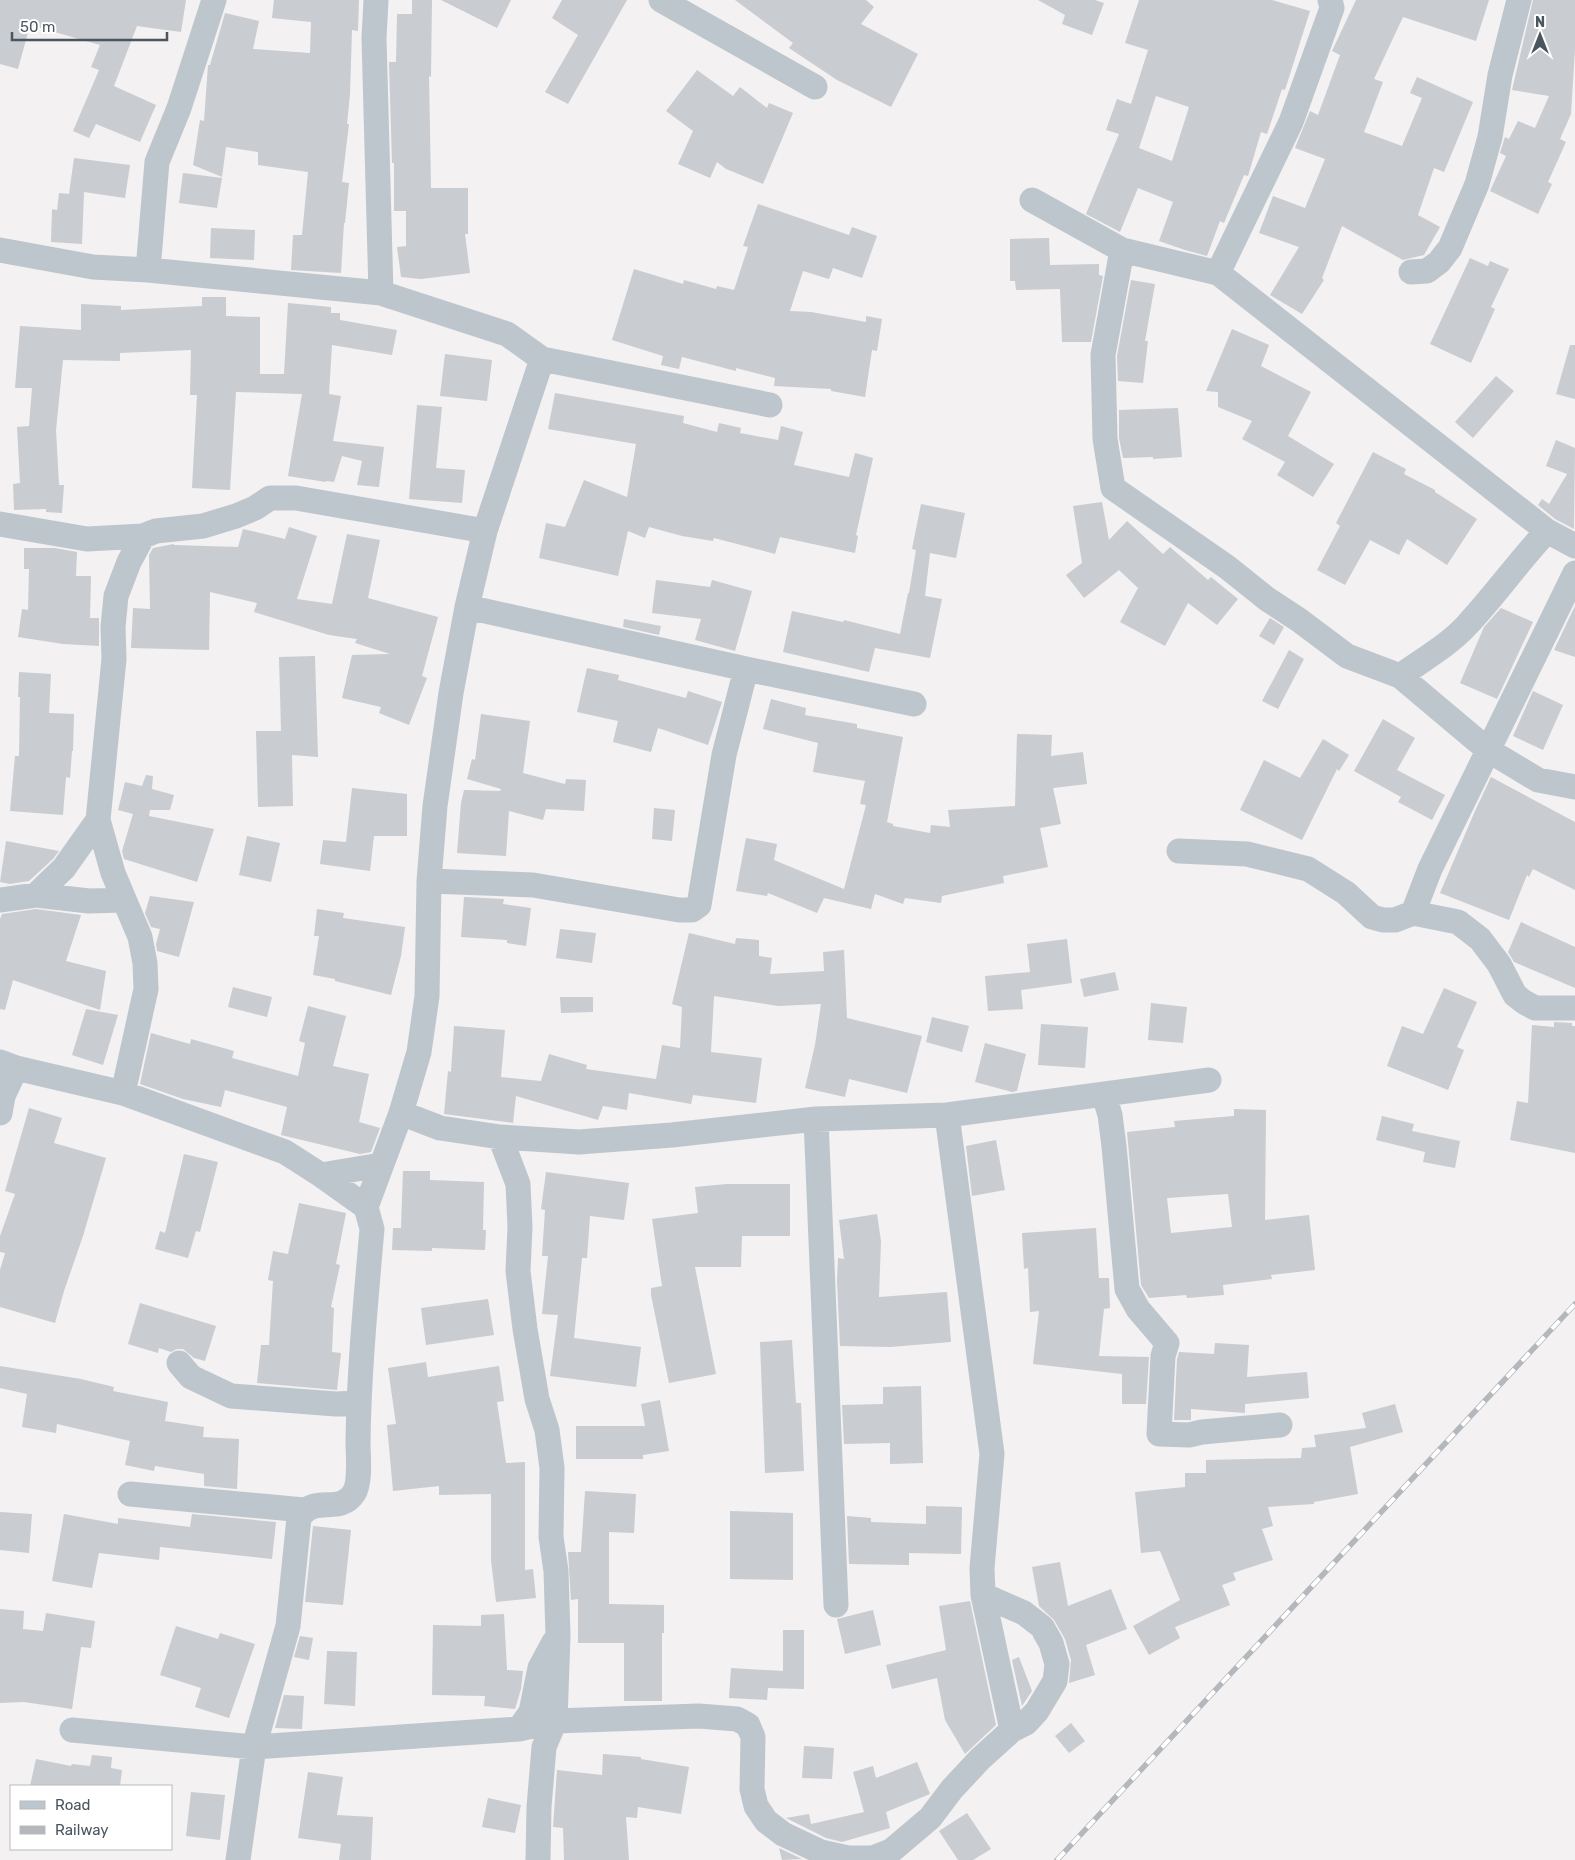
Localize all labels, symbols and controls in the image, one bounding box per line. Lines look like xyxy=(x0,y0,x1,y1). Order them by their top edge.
scale bar xyxy=(12,10,168,42)
north arrow xyxy=(1515,10,1565,60)
text: N xyxy=(1535,14,1545,31)
text: 50 m xyxy=(20,18,55,36)
legend xyxy=(10,1785,172,1850)
text: Road xyxy=(55,1796,91,1814)
text: Railway xyxy=(55,1821,109,1839)

